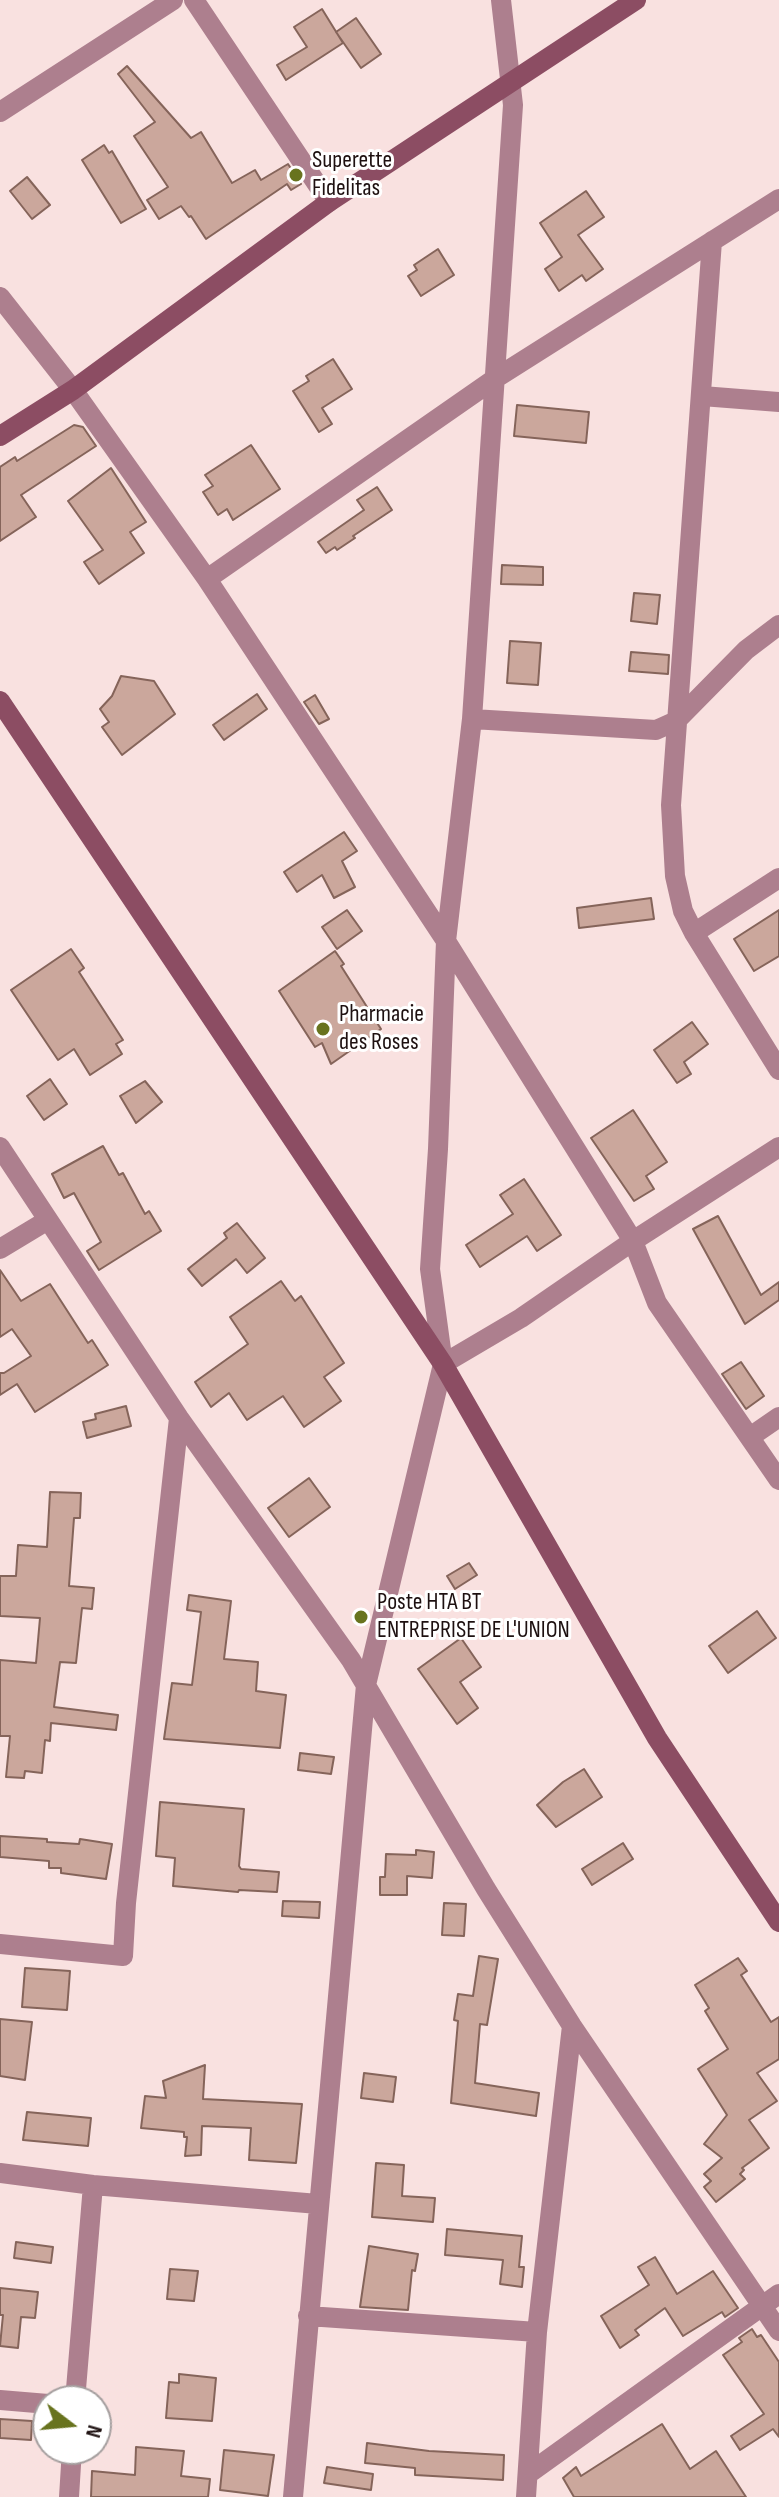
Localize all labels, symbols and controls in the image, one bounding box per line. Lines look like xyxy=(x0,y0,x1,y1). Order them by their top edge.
place label: Superette Fidelitas xyxy=(312,147,392,203)
marker: Superette Fidelitas xyxy=(287,166,305,184)
place label: Pharmacie des Roses xyxy=(339,1001,424,1057)
marker: Pharmacie des Roses xyxy=(314,1020,332,1038)
place label: Poste HTA BT ENTREPRISE DE L'UNION xyxy=(377,1589,570,1645)
marker: Poste HTA BT ENTREPRISE DE L'UNION xyxy=(352,1608,370,1626)
north arrow xyxy=(32,2385,112,2465)
text: N xyxy=(79,2422,108,2441)

